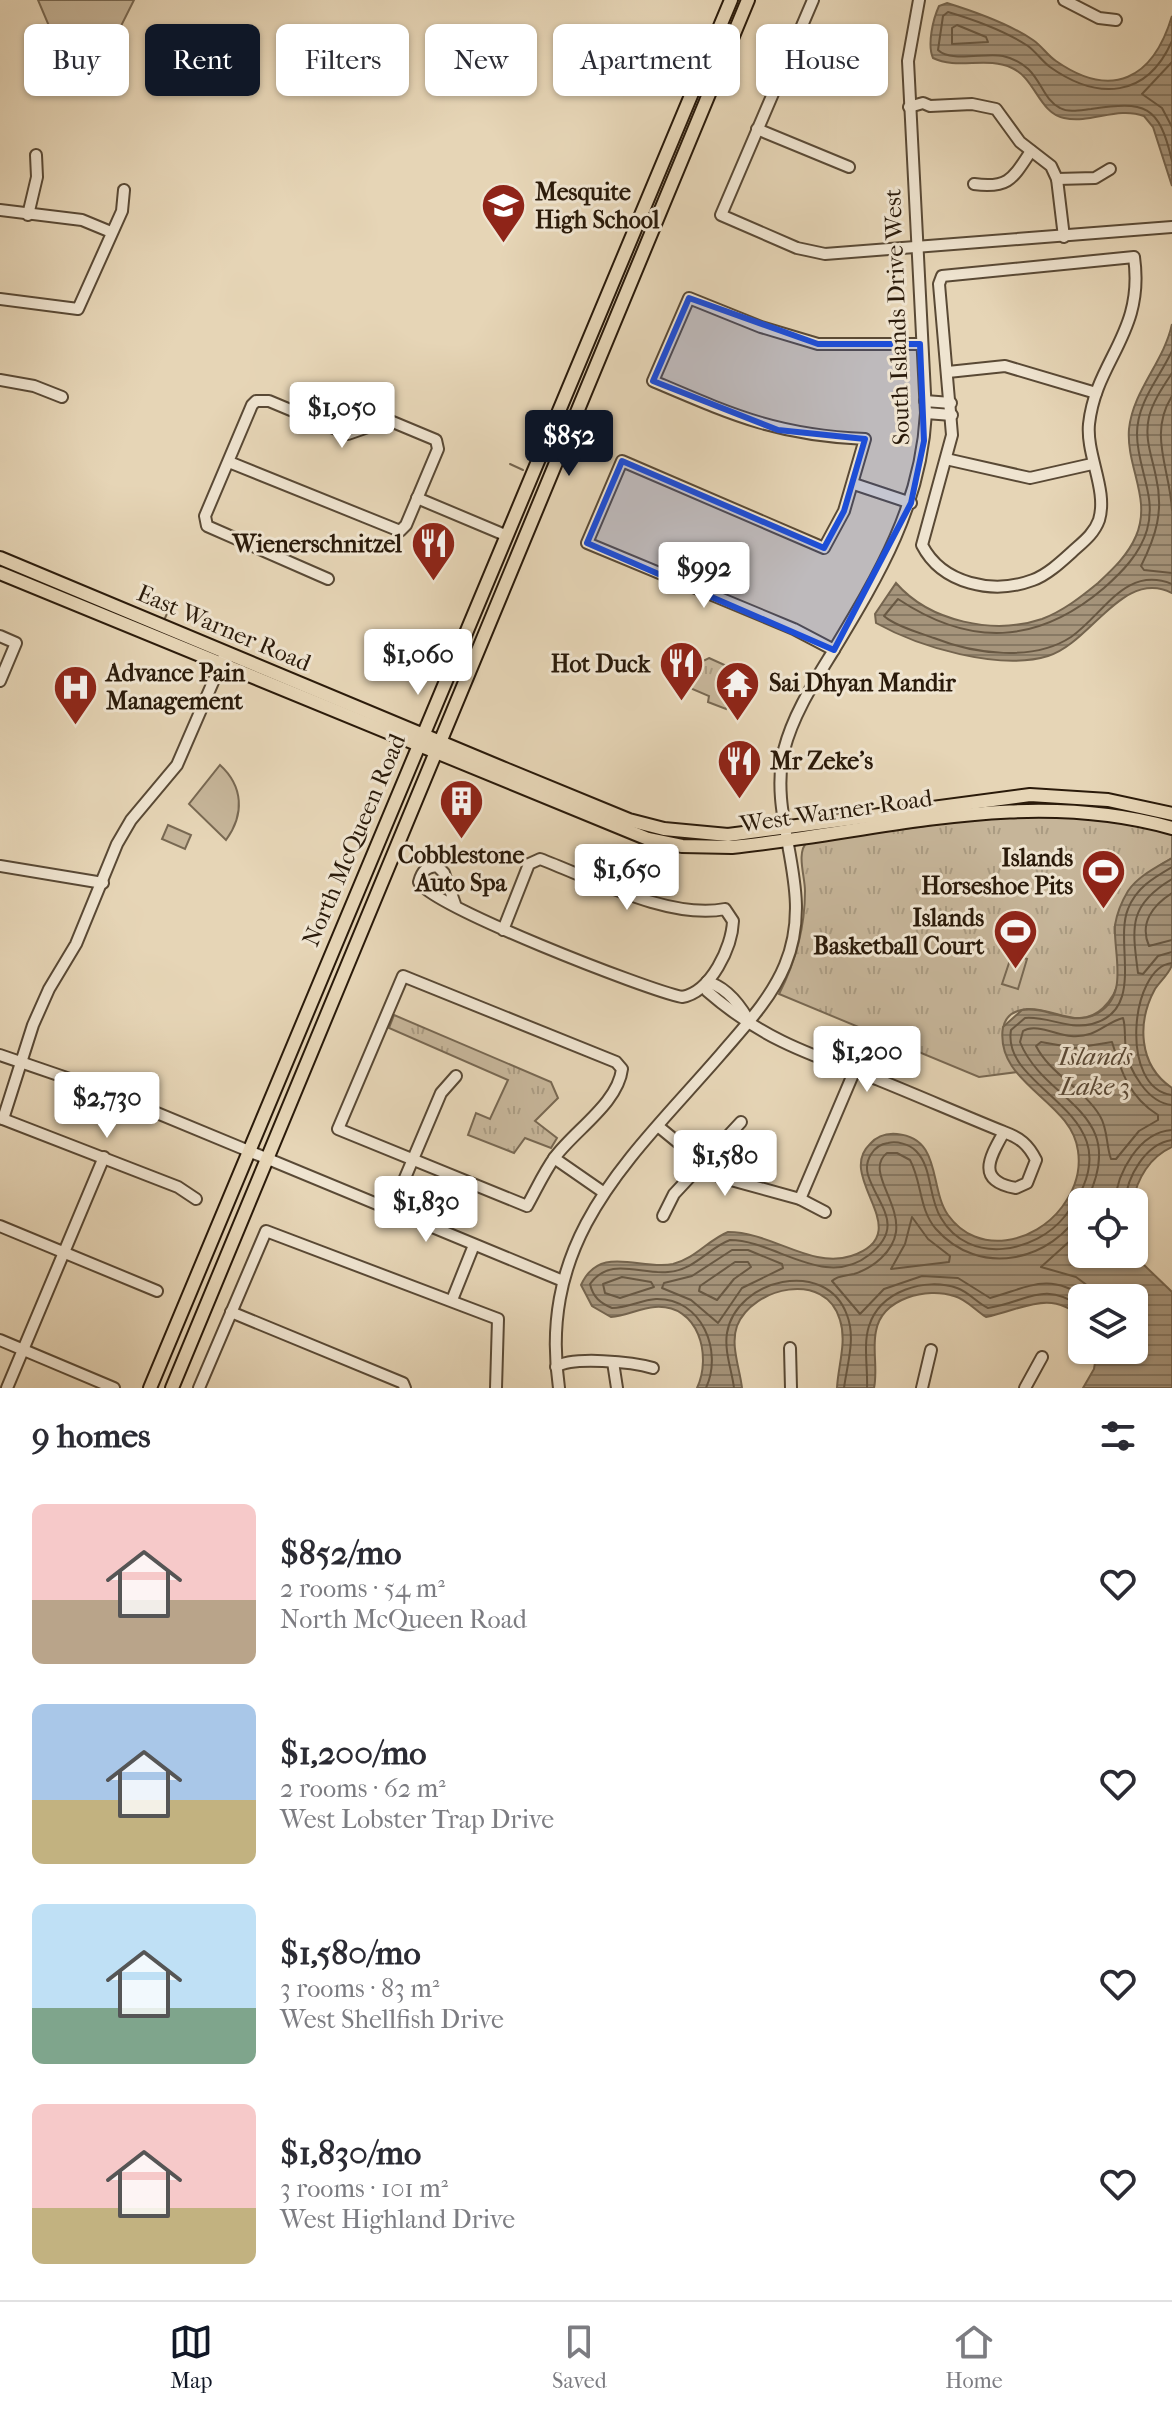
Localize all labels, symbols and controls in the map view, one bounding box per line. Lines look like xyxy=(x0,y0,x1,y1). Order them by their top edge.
chip: Buy xyxy=(24,24,129,96)
chip: Rent xyxy=(145,24,260,96)
chip: Filters xyxy=(276,24,409,96)
chip: New xyxy=(425,24,537,96)
chip: Apartment xyxy=(553,24,740,96)
chip: House xyxy=(756,24,888,96)
place label: Mesquite High School xyxy=(535,178,660,234)
school or university icon: Mesquite High School xyxy=(480,182,528,245)
street label: South Islands Drive West xyxy=(879,188,915,446)
pin: $1,050 xyxy=(277,382,407,450)
text: $1,050 xyxy=(308,392,376,423)
pin: $852 xyxy=(522,410,616,478)
text: $852 xyxy=(543,420,595,451)
restaurant icon: Wienerschnitzel xyxy=(409,520,457,583)
place label: Wienerschnitzel xyxy=(232,530,402,558)
pin: $992 xyxy=(657,542,751,610)
text: $992 xyxy=(677,552,731,583)
street label: East Warner Road xyxy=(133,579,316,678)
pin: $1,060 xyxy=(353,629,483,697)
text: $1,060 xyxy=(382,639,454,670)
restaurant icon: Hot Duck xyxy=(657,640,705,703)
place label: Hot Duck xyxy=(551,650,651,678)
place label: Advance Pain Management xyxy=(104,659,246,715)
temple icon: Sai Dhyan Mandir xyxy=(714,659,762,722)
hospital icon: Advance Pain Management xyxy=(51,663,99,726)
place label: Sai Dhyan Mandir xyxy=(769,669,956,697)
street label: North McQueen Road xyxy=(297,729,412,950)
restaurant icon: Mr Zeke's xyxy=(715,737,763,800)
place label: Mr Zeke's xyxy=(770,747,873,775)
building icon: Cobblestone Auto Spa xyxy=(437,777,485,840)
street label: West Warner Road xyxy=(737,784,935,839)
place label: Cobblestone Auto Spa xyxy=(398,841,524,897)
pin: $1,650 xyxy=(562,844,692,912)
place label: Islands Horseshoe Pits xyxy=(921,844,1073,900)
sports icon: Islands Horseshoe Pits xyxy=(1080,848,1128,911)
text: $1,650 xyxy=(593,854,661,885)
place label: Islands Basketball Court xyxy=(813,904,984,960)
sports icon: Islands Basketball Court xyxy=(991,908,1039,971)
pin: $1,200 xyxy=(802,1026,932,1094)
text: $1,200 xyxy=(831,1036,903,1067)
water label: Islands Lake 3 xyxy=(1057,1041,1133,1102)
pin: $2,730 xyxy=(42,1072,172,1140)
text: $2,730 xyxy=(72,1082,142,1113)
pin: $1,580 xyxy=(660,1130,790,1198)
text: $1,580 xyxy=(692,1140,758,1171)
pin: $1,830 xyxy=(361,1176,491,1244)
text: $1,830 xyxy=(392,1186,460,1217)
map controls xyxy=(1068,1188,1148,1364)
button: locate xyxy=(1068,1188,1148,1268)
button: layers xyxy=(1068,1284,1148,1364)
icon: filters xyxy=(1096,1414,1140,1458)
text: 9 homes xyxy=(32,1416,151,1456)
text: $852/mo xyxy=(280,1533,402,1573)
icon: home xyxy=(96,1536,192,1632)
icon: heart xyxy=(1096,1562,1140,1606)
text: 2 rooms · 54 m² xyxy=(280,1573,445,1604)
text: North McQueen Road xyxy=(280,1604,527,1635)
text: $1,200/mo xyxy=(280,1733,427,1773)
icon: home xyxy=(96,1736,192,1832)
icon: heart xyxy=(1096,1762,1140,1806)
text: 2 rooms · 62 m² xyxy=(280,1773,446,1804)
text: West Lobster Trap Drive xyxy=(280,1804,554,1835)
text: $1,580/mo xyxy=(280,1933,421,1973)
icon: home xyxy=(96,1936,192,2032)
icon: heart xyxy=(1096,1962,1140,2006)
text: 3 rooms · 83 m² xyxy=(280,1973,439,2004)
text: West Shellfish Drive xyxy=(280,2004,504,2035)
text: $1,830/mo xyxy=(280,2133,421,2173)
icon: home xyxy=(96,2136,192,2232)
icon: heart xyxy=(1096,2162,1140,2206)
text: 3 rooms · 101 m² xyxy=(280,2173,448,2204)
text: West Highland Drive xyxy=(280,2204,515,2235)
tab: Map xyxy=(169,2320,213,2394)
tab: Saved xyxy=(552,2320,607,2394)
tab: Home xyxy=(945,2320,1003,2394)

